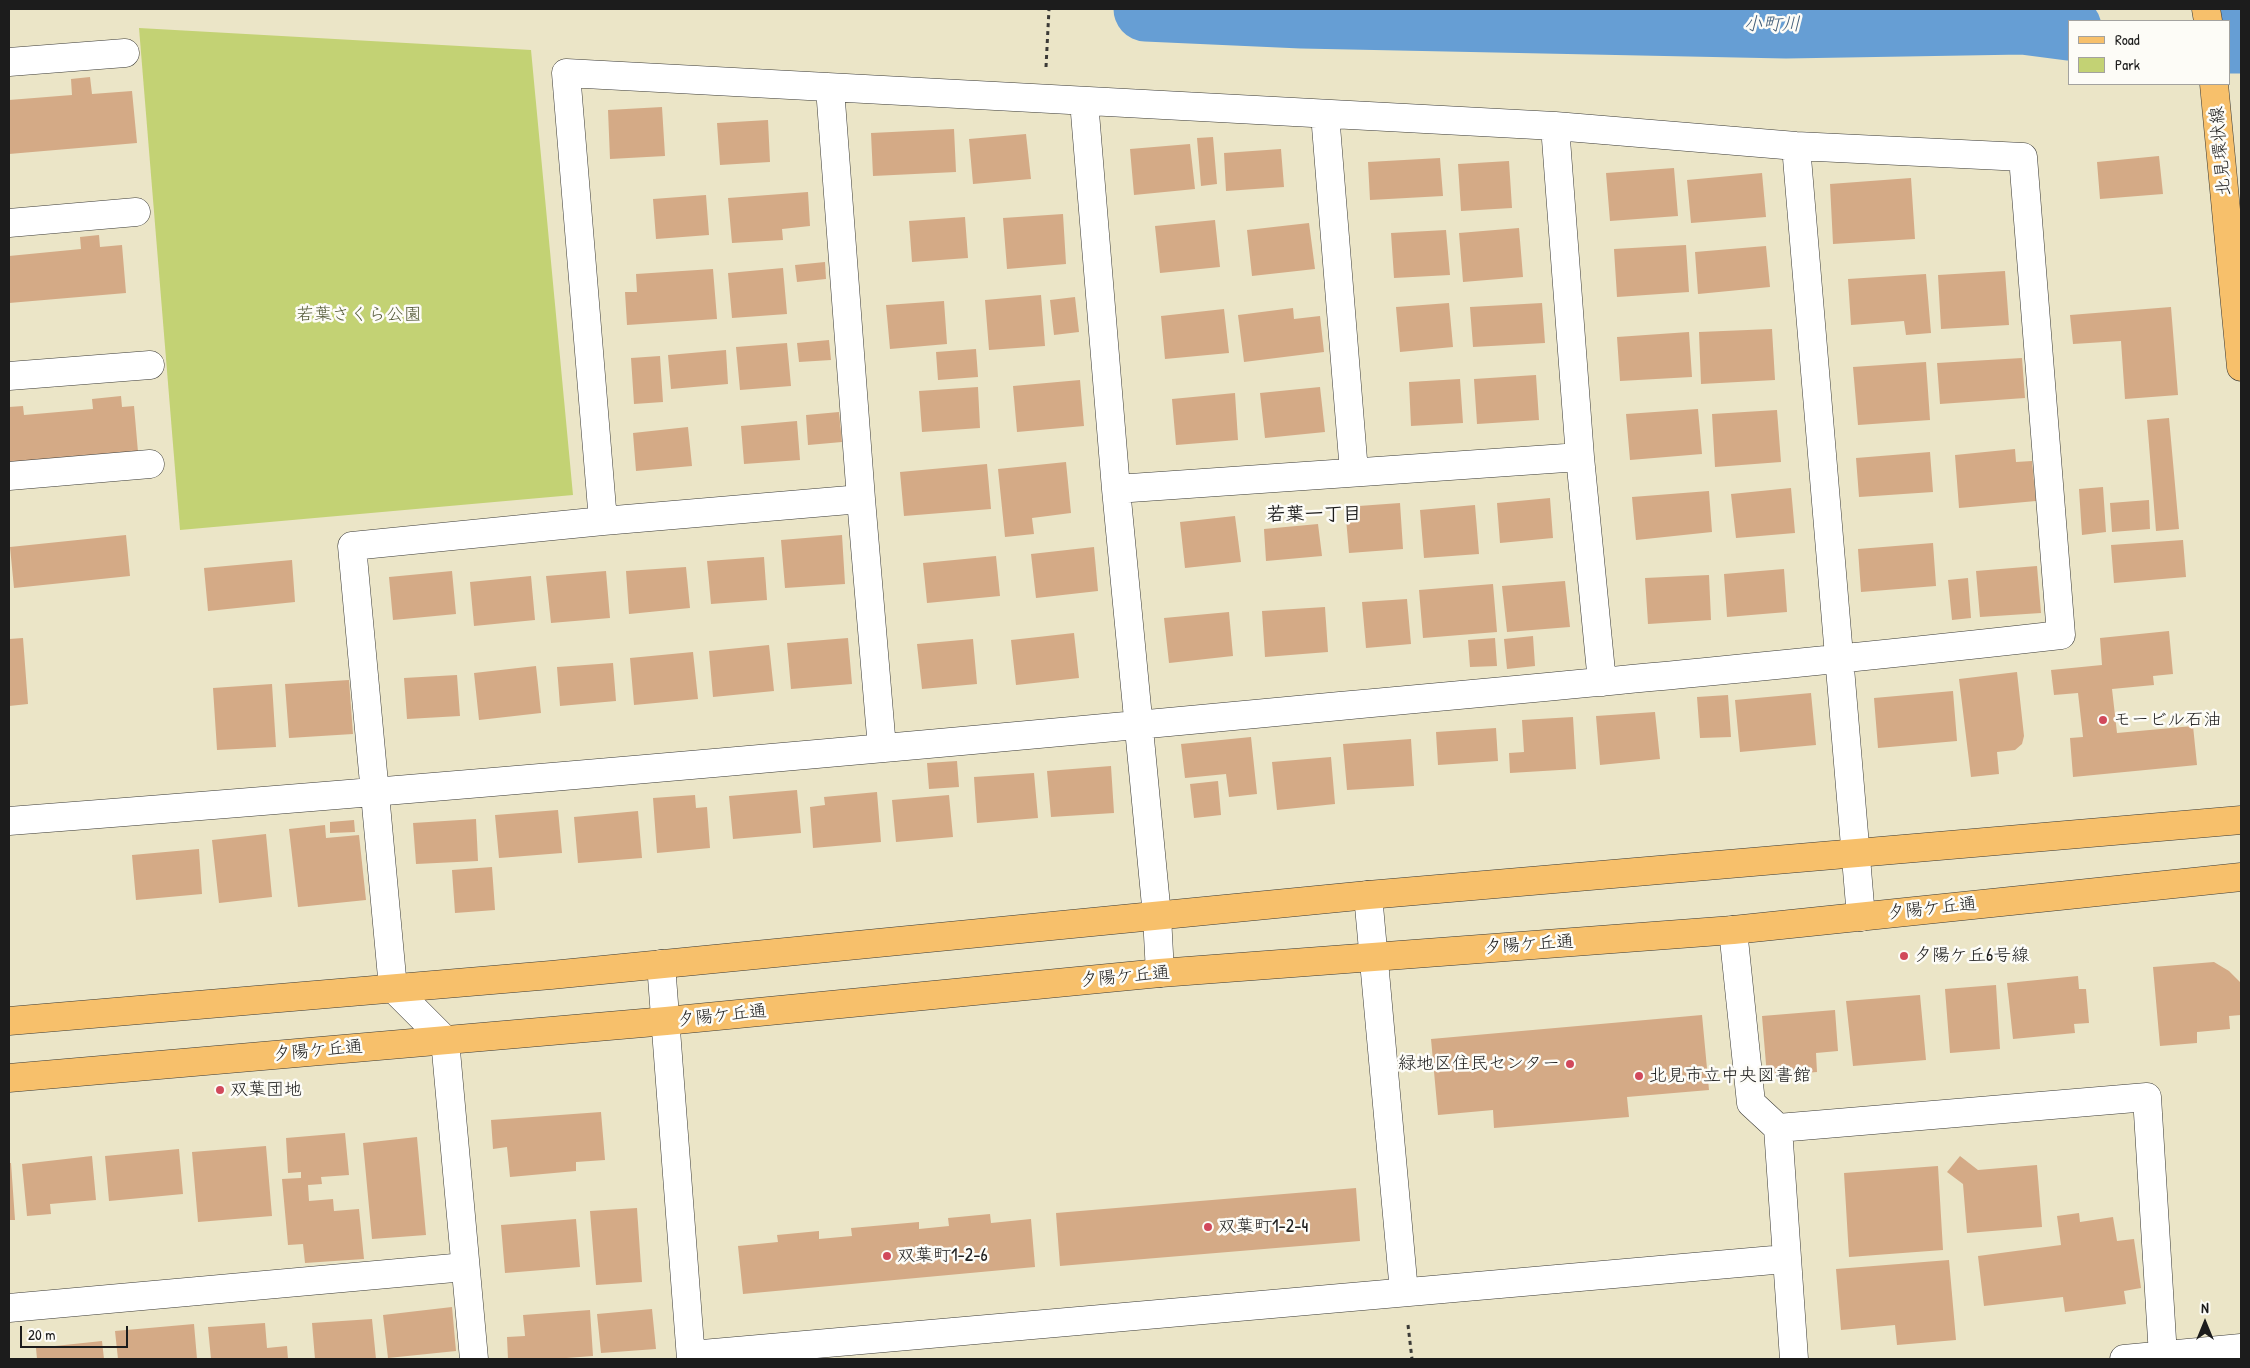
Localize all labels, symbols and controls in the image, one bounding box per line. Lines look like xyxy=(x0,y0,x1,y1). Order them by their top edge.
water label: 小町川 xyxy=(1744,14,1800,36)
legend xyxy=(2068,20,2230,85)
text: Road xyxy=(2115,29,2140,50)
text: Park xyxy=(2115,54,2140,75)
street label: 北見環状線 xyxy=(2206,105,2236,197)
park label: 若葉さくら公園 xyxy=(296,304,422,326)
district label: 若葉一丁目 xyxy=(1267,504,1361,526)
place label: モービル石油 xyxy=(2113,709,2221,731)
marker: モービル石油 xyxy=(2097,714,2109,726)
street label: 夕陽ケ丘通 xyxy=(1886,894,1978,924)
street label: 夕陽ケ丘通 xyxy=(1483,931,1575,959)
place label: 夕陽ケ丘6号線 xyxy=(1914,945,2029,967)
marker: 夕陽ケ丘6号線 xyxy=(1898,950,1910,962)
street label: 夕陽ケ丘通 xyxy=(1079,962,1171,992)
street label: 夕陽ケ丘通 xyxy=(676,1001,768,1031)
street label: 夕陽ケ丘通 xyxy=(272,1036,364,1066)
place label: 緑地区住民センター xyxy=(1398,1053,1560,1075)
marker: 緑地区住民センター xyxy=(1564,1058,1576,1070)
place label: 北見市立中央図書館 xyxy=(1649,1065,1811,1087)
marker: 北見市立中央図書館 xyxy=(1633,1070,1645,1082)
place label: 双葉団地 xyxy=(230,1079,302,1101)
marker: 双葉団地 xyxy=(214,1084,226,1096)
place label: 双葉町1-2-4 xyxy=(1218,1216,1308,1238)
marker: 双葉町1-2-4 xyxy=(1202,1221,1214,1233)
place label: 双葉町1-2-6 xyxy=(897,1245,988,1267)
marker: 双葉町1-2-6 xyxy=(881,1250,893,1262)
north arrow xyxy=(2180,1298,2230,1348)
text: N xyxy=(2201,1298,2209,1317)
scale bar xyxy=(22,1316,130,1348)
text: 20 m xyxy=(28,1324,55,1345)

